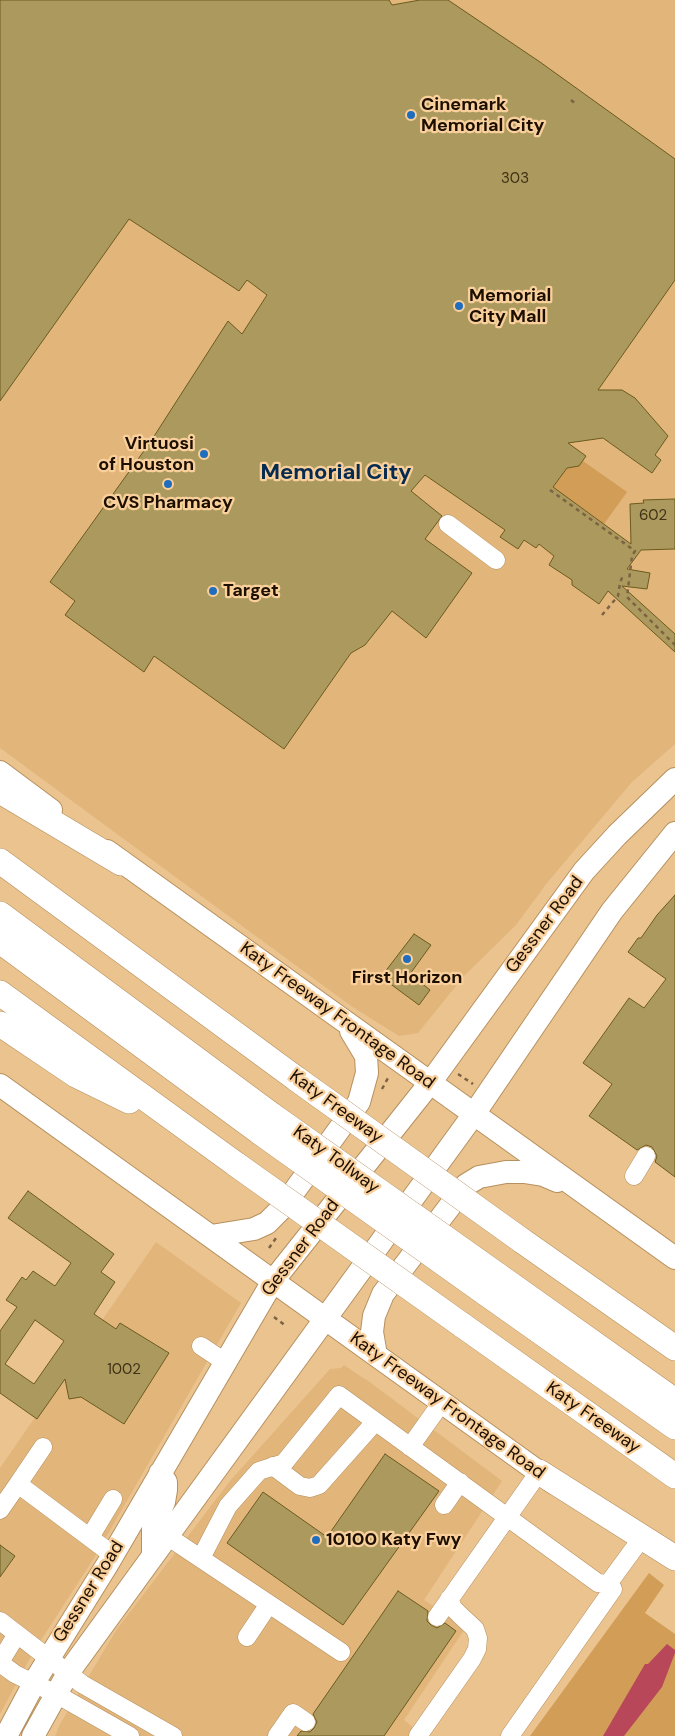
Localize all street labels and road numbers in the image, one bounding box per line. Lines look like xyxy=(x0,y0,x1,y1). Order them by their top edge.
street label: Gessner Road xyxy=(502,872,588,978)
street label: Katy Freeway Frontage Road xyxy=(235,938,439,1094)
street label: Katy Freeway xyxy=(285,1066,387,1148)
street label: Katy Tollway xyxy=(289,1121,383,1199)
street label: Gessner Road xyxy=(258,1195,344,1301)
street label: Katy Freeway Frontage Road xyxy=(345,1328,549,1484)
street label: Katy Freeway xyxy=(542,1377,644,1459)
street label: Gessner Road xyxy=(49,1537,129,1647)

